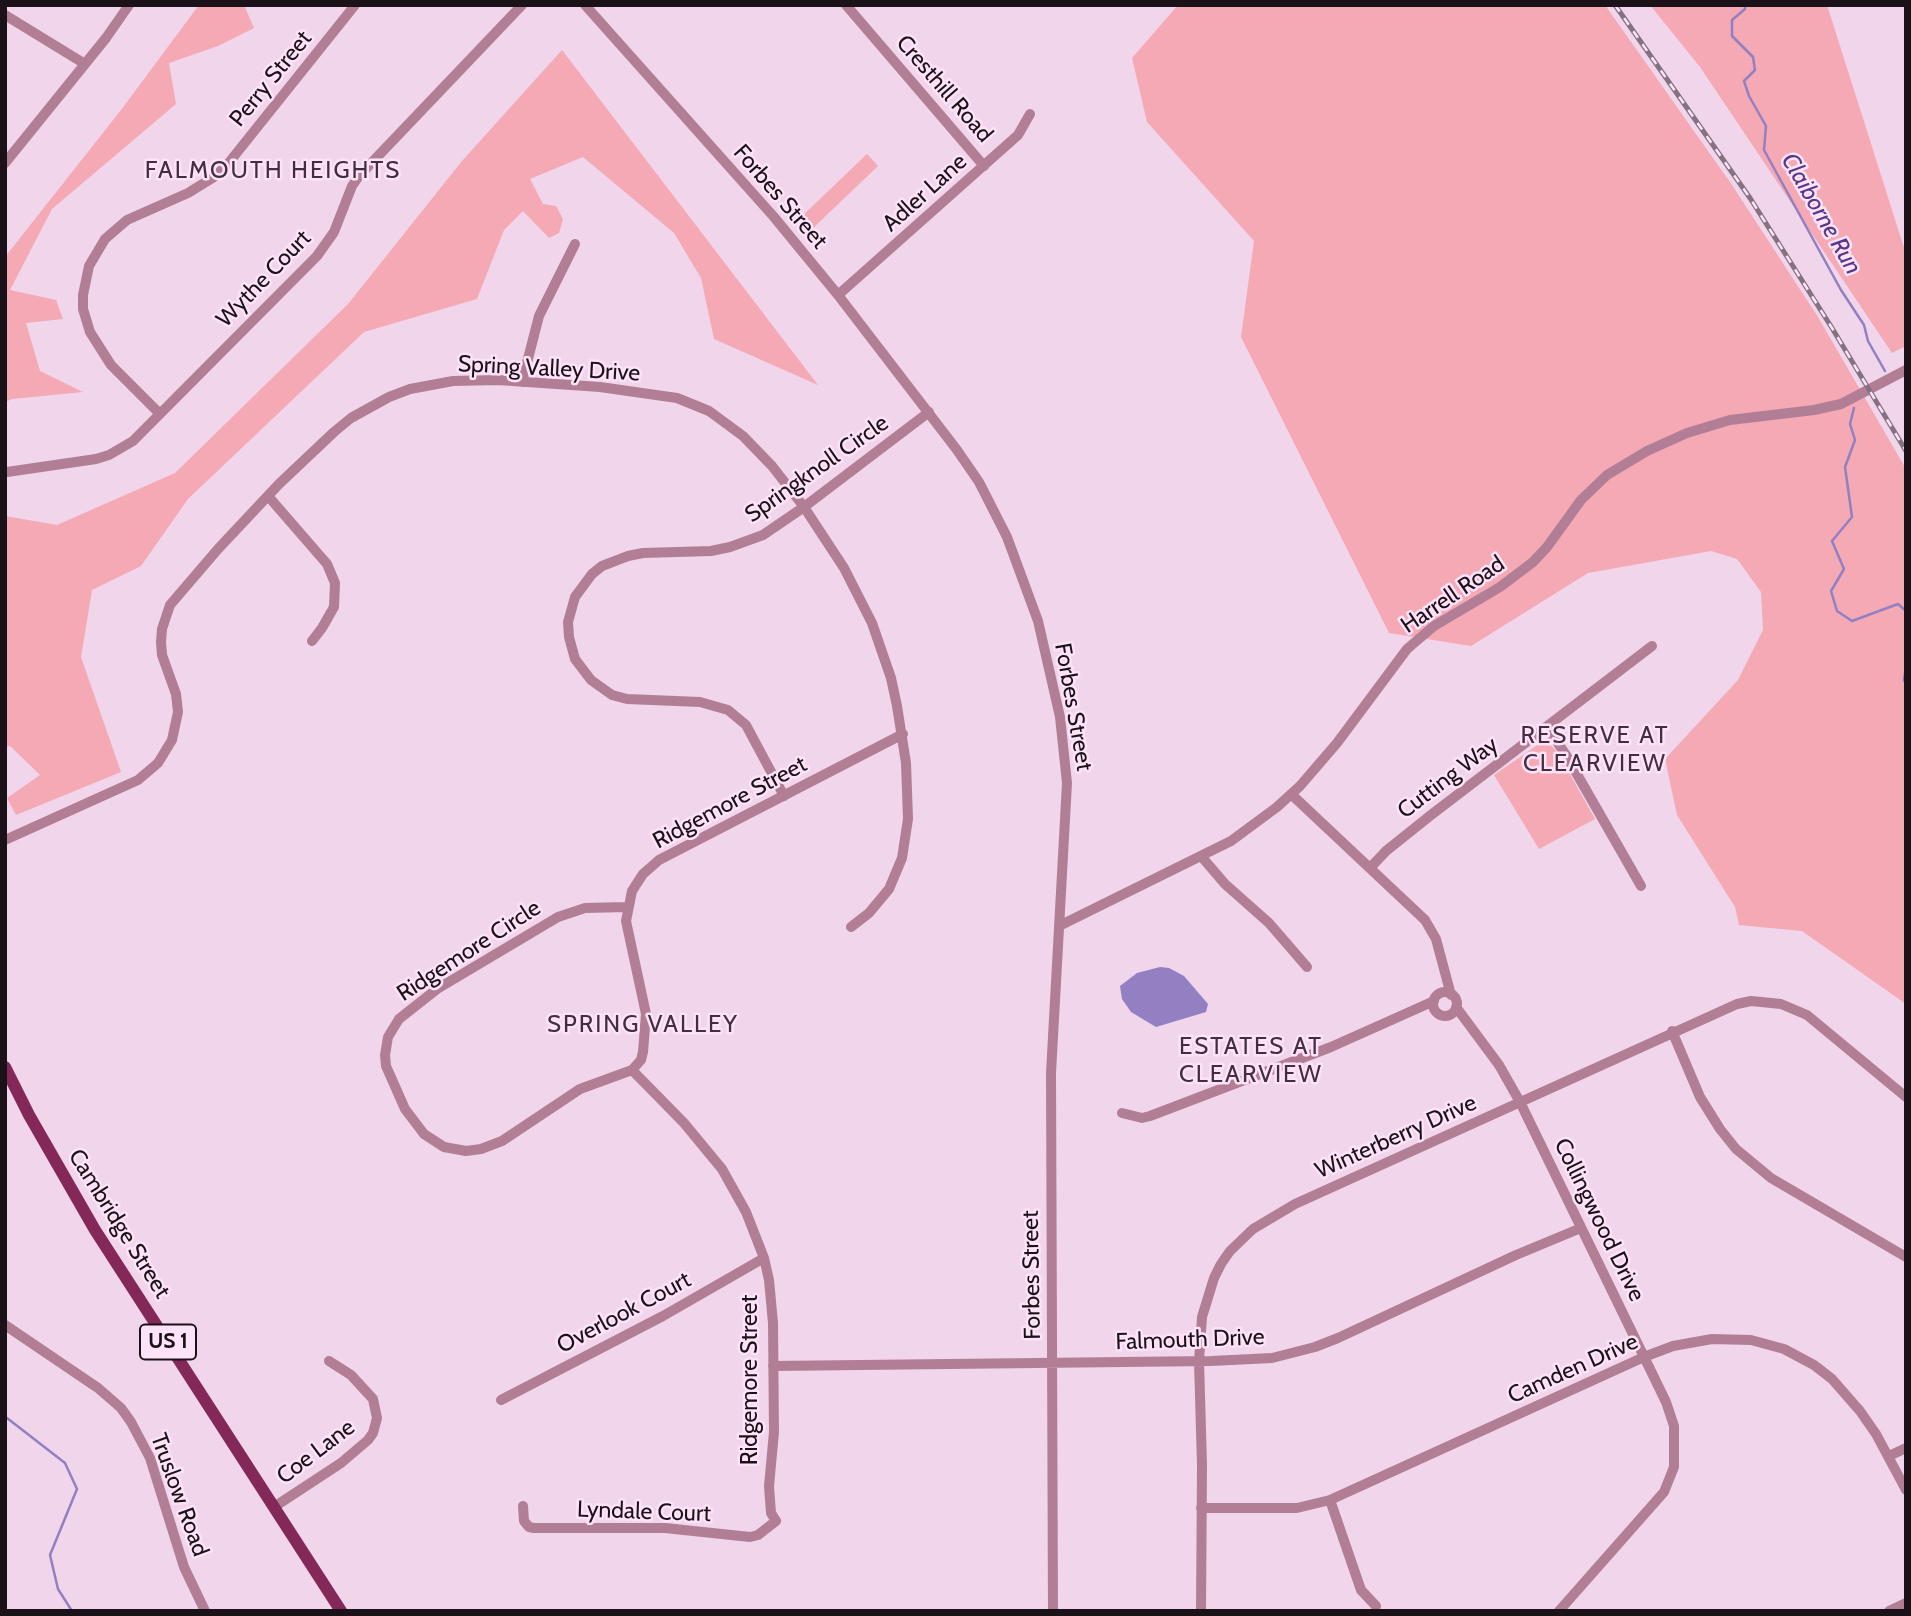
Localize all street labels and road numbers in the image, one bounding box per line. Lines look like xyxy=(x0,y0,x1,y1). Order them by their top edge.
street label: Perry Street xyxy=(224,26,318,132)
street label: Cresthill Road xyxy=(890,30,998,148)
street label: Forbes Street xyxy=(727,139,833,255)
street label: Adler Lane xyxy=(877,148,973,238)
street label: Wythe Court xyxy=(211,225,317,333)
street label: Spring Valley Drive xyxy=(457,350,641,388)
street label: Springknoll Circle xyxy=(740,409,894,529)
street label: Harrell Road xyxy=(1396,550,1510,640)
street label: Forbes Street xyxy=(1048,641,1098,773)
street label: Cutting Way xyxy=(1392,731,1504,825)
street label: Ridgemore Street xyxy=(648,751,812,855)
street label: Ridgemore Circle xyxy=(392,894,546,1008)
street label: Winterberry Drive xyxy=(1311,1089,1481,1185)
street label: Collingwood Drive xyxy=(1548,1134,1650,1306)
street label: Cambridge Street xyxy=(62,1144,176,1304)
street label: Forbes Street xyxy=(1017,1210,1047,1340)
street label: Overlook Court xyxy=(552,1266,696,1360)
street label: Ridgemore Street xyxy=(736,1295,764,1465)
road number: US 1 xyxy=(140,1324,196,1360)
street label: Falmouth Drive xyxy=(1115,1324,1265,1356)
street label: Camden Drive xyxy=(1504,1328,1642,1410)
street label: Coe Lane xyxy=(271,1414,361,1490)
street label: Truslow Road xyxy=(144,1430,214,1560)
street label: Lyndale Court xyxy=(577,1496,711,1528)

